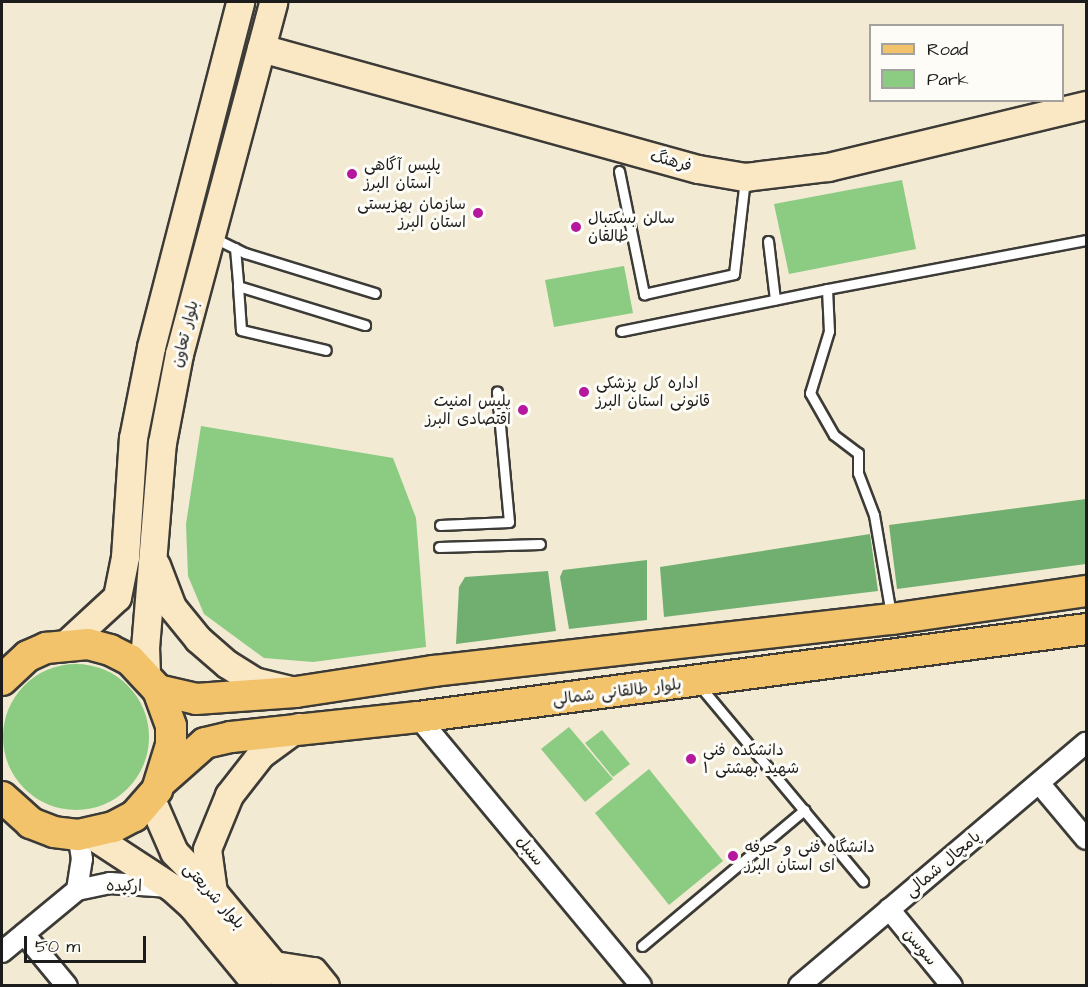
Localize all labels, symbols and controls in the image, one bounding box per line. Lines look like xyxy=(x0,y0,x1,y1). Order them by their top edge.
legend xyxy=(869,24,1064,102)
text: Road xyxy=(927,37,968,62)
text: Park xyxy=(927,67,969,92)
street label: فرهنگ xyxy=(648,146,694,176)
place label: پلیس آگاهی استان البرز xyxy=(364,155,441,193)
marker: پلیس آگاهی استان البرز xyxy=(345,167,359,181)
place label: سازمان بهزیستی استان البرز xyxy=(357,194,466,232)
marker: سازمان بهزیستی استان البرز xyxy=(471,206,485,220)
place label: سالن بسکتبال طالقان xyxy=(588,208,675,246)
marker: سالن بسکتبال طالقان xyxy=(569,220,583,234)
street label: بلوار تعاون xyxy=(167,299,203,369)
place label: اداره کل پزشکی قانونی استان البرز xyxy=(596,373,710,411)
marker: اداره کل پزشکی قانونی استان البرز xyxy=(577,385,591,399)
place label: پلیس امنیت اقتصادی البرز xyxy=(425,391,511,429)
marker: پلیس امنیت اقتصادی البرز xyxy=(516,403,530,417)
street label: بلوار طالقانی شمالی xyxy=(552,675,682,709)
place label: دانشکده فنی شهید بهشتی ۱ xyxy=(703,740,799,778)
marker: دانشکده فنی شهید بهشتی ۱ xyxy=(684,752,698,766)
street label: پامچال شمالی xyxy=(901,827,985,901)
street label: سنبل xyxy=(512,832,548,870)
place label: دانشگاه فنی و حرفه ای استان البرز xyxy=(745,837,875,875)
marker: دانشگاه فنی و حرفه ای استان البرز xyxy=(726,849,740,863)
street label: بلوار شریعتی xyxy=(179,859,249,933)
street label: ارکیده xyxy=(106,876,142,896)
scale bar xyxy=(27,924,148,962)
street label: سوسن xyxy=(899,924,941,970)
text: 50 m xyxy=(35,934,80,959)

